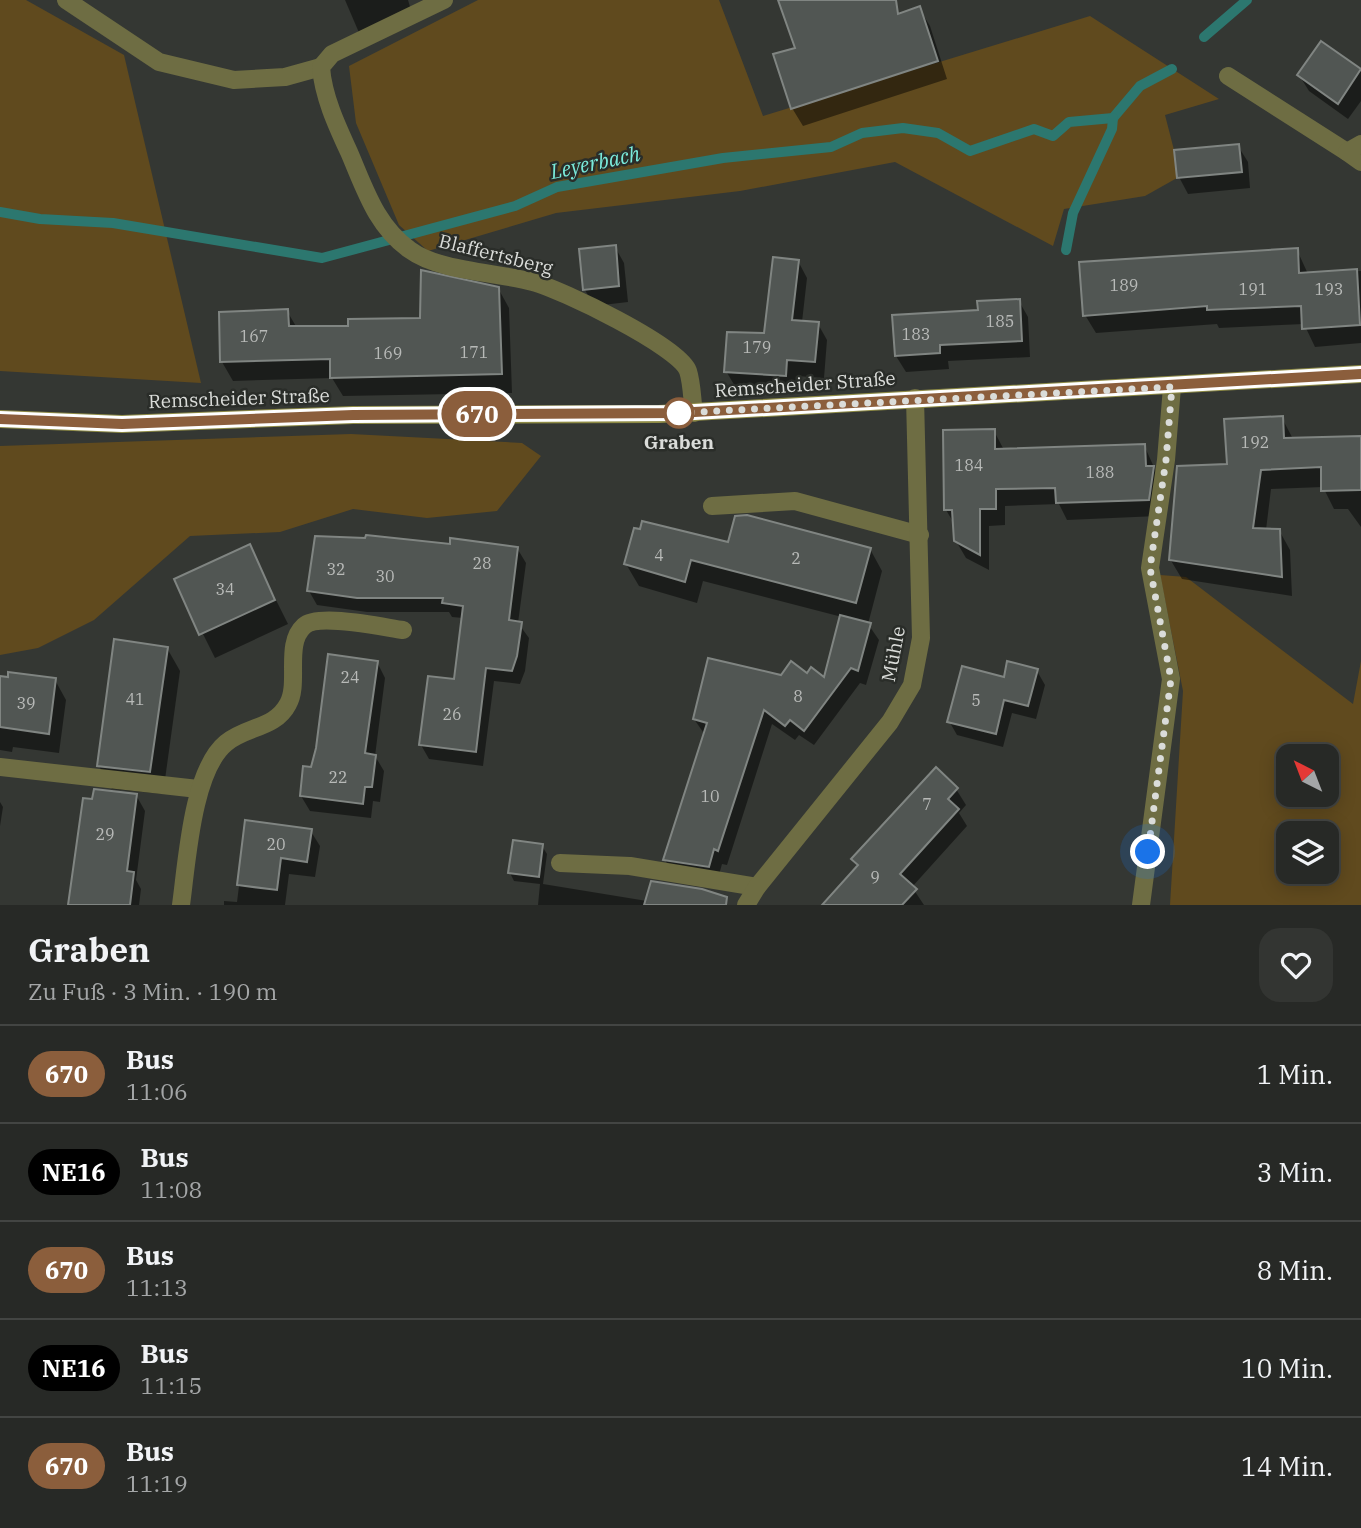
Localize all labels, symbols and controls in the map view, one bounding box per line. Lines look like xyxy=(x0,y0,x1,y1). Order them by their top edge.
water label: Leyerbach xyxy=(546,139,643,185)
street label: Blaffertsberg xyxy=(436,228,556,280)
house number: 189 xyxy=(1110,275,1138,295)
house number: 191 xyxy=(1239,279,1267,299)
house number: 193 xyxy=(1315,279,1343,299)
house number: 185 xyxy=(986,311,1014,331)
house number: 183 xyxy=(902,324,930,344)
house number: 167 xyxy=(240,326,268,346)
house number: 179 xyxy=(743,337,771,357)
house number: 171 xyxy=(460,342,488,362)
house number: 169 xyxy=(374,343,402,363)
street label: Remscheider Straße xyxy=(714,366,896,402)
street label: Remscheider Straße xyxy=(148,383,330,413)
line badge: 670 xyxy=(437,391,517,437)
text: 670 xyxy=(455,398,499,430)
marker: Graben xyxy=(664,398,694,428)
place label: Graben xyxy=(644,430,715,454)
house number: 192 xyxy=(1241,432,1269,452)
house number: 184 xyxy=(955,455,983,475)
house number: 188 xyxy=(1086,462,1114,482)
house number: 4 xyxy=(654,545,664,565)
house number: 2 xyxy=(791,548,801,568)
house number: 28 xyxy=(472,553,492,573)
house number: 32 xyxy=(326,559,346,579)
house number: 30 xyxy=(375,566,395,586)
house number: 34 xyxy=(215,579,235,599)
street label: Mühle xyxy=(876,624,910,684)
house number: 24 xyxy=(340,667,360,687)
house number: 8 xyxy=(793,686,803,706)
house number: 41 xyxy=(125,689,145,709)
house number: 5 xyxy=(971,690,981,710)
house number: 39 xyxy=(16,693,36,713)
house number: 26 xyxy=(442,704,462,724)
north arrow xyxy=(1276,744,1339,807)
map controls xyxy=(1276,744,1339,884)
house number: 22 xyxy=(328,767,348,787)
house number: 10 xyxy=(700,786,720,806)
house number: 7 xyxy=(922,794,932,814)
button: layers xyxy=(1276,821,1339,884)
house number: 29 xyxy=(95,824,115,844)
house number: 20 xyxy=(266,834,286,854)
your location xyxy=(1130,834,1165,869)
house number: 9 xyxy=(870,867,880,887)
text: Graben xyxy=(28,928,150,971)
button: heart xyxy=(1259,928,1333,1002)
text: Zu Fuß · 3 Min. · 190 m xyxy=(28,976,277,1006)
text: Bus xyxy=(126,1042,174,1076)
text: 1 Min. xyxy=(1257,1057,1333,1091)
text: 670 xyxy=(45,1058,88,1090)
text: 11:06 xyxy=(126,1076,188,1106)
text: Bus xyxy=(141,1140,189,1174)
text: 3 Min. xyxy=(1257,1155,1333,1189)
text: NE16 xyxy=(42,1156,106,1188)
text: 11:08 xyxy=(141,1174,202,1204)
text: Bus xyxy=(126,1238,174,1272)
text: 8 Min. xyxy=(1257,1253,1333,1287)
text: 670 xyxy=(45,1254,88,1286)
text: 11:13 xyxy=(126,1272,188,1302)
text: Bus xyxy=(141,1336,189,1370)
text: 10 Min. xyxy=(1241,1351,1333,1385)
text: NE16 xyxy=(42,1352,106,1384)
text: 11:15 xyxy=(141,1370,202,1400)
text: Bus xyxy=(126,1434,174,1468)
text: 14 Min. xyxy=(1241,1449,1333,1483)
text: 670 xyxy=(45,1450,88,1482)
text: 11:19 xyxy=(126,1468,188,1498)

